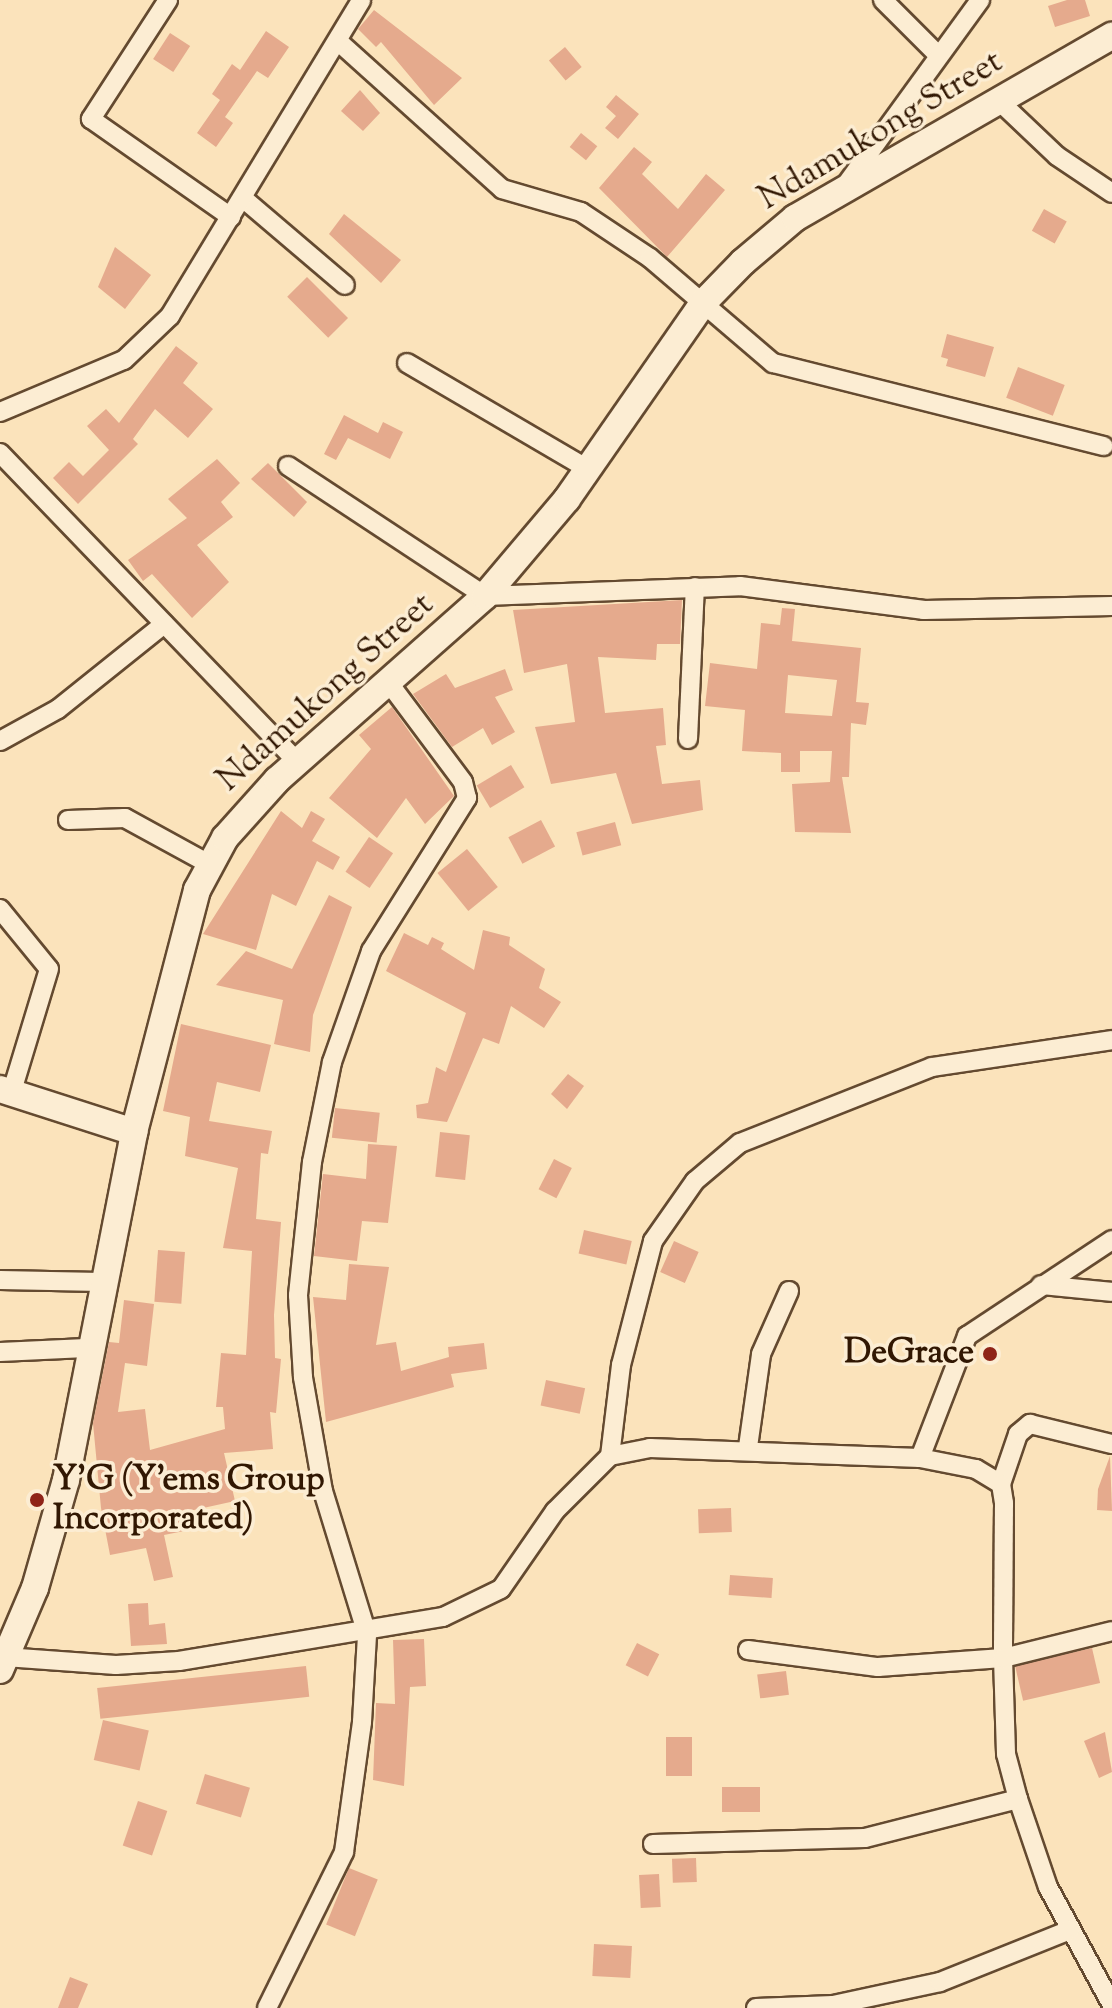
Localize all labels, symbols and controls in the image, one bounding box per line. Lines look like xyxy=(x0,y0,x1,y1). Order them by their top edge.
street label: Ndamukong Street xyxy=(752,42,1010,220)
street label: Ndamukong Street xyxy=(210,585,442,801)
place label: DeGrace xyxy=(844,1334,974,1374)
marker: DeGrace xyxy=(981,1345,999,1363)
place label: Y'G (Y'ems Group Incorporated) xyxy=(53,1460,325,1540)
marker: Y'G (Y'ems Group Incorporated) xyxy=(28,1491,46,1509)

